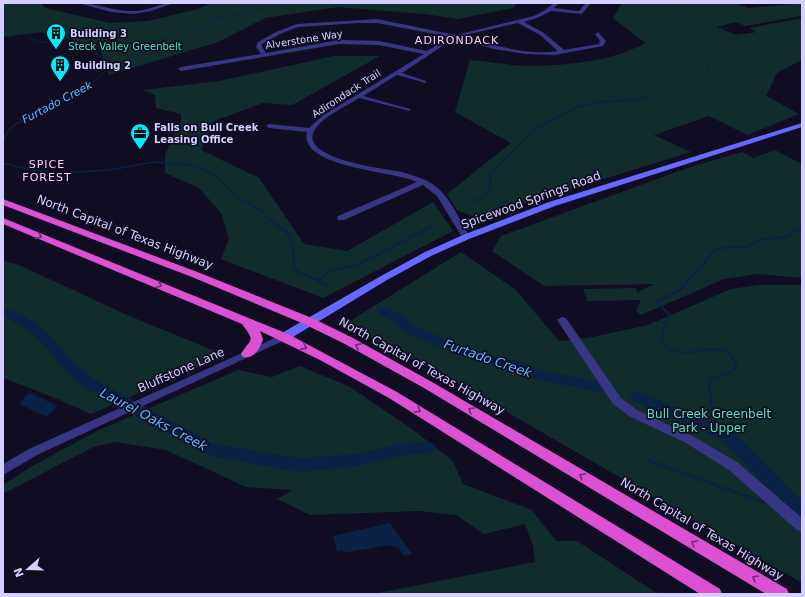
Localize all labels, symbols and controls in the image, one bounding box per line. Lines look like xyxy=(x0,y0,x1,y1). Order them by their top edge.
building icon: Building 3 xyxy=(45,22,67,50)
place label: Building 3 xyxy=(70,28,127,39)
street label: Alverstone Way xyxy=(265,28,344,51)
district label: ADIRONDACK xyxy=(415,34,499,47)
park label: Steck Valley Greenbelt xyxy=(68,41,182,52)
building icon: Building 2 xyxy=(49,54,71,82)
place label: Building 2 xyxy=(74,60,131,71)
street label: Adirondack Trail xyxy=(310,67,383,120)
water label: Furtado Creek xyxy=(20,78,95,126)
office icon: Falls on Bull Creek Leasing Office xyxy=(129,122,151,150)
place label: Falls on Bull Creek Leasing Office xyxy=(154,122,259,145)
district label: SPICE FOREST xyxy=(22,158,72,184)
street label: Spicewood Springs Road xyxy=(459,168,603,232)
street label: North Capital of Texas Highway xyxy=(35,192,215,272)
one-way arrow xyxy=(36,231,43,239)
one-way arrow xyxy=(156,281,163,289)
street label: North Capital of Texas Highway xyxy=(337,314,507,418)
water label: Furtado Creek xyxy=(442,336,534,381)
one-way arrow xyxy=(300,342,308,350)
one-way arrow xyxy=(354,343,362,351)
street label: Bluffstone Lane xyxy=(135,345,227,395)
water label: Laurel Oaks Creek xyxy=(98,385,210,454)
one-way arrow xyxy=(414,406,421,413)
park label: Bull Creek Greenbelt Park - Upper xyxy=(647,407,771,435)
one-way arrow xyxy=(468,408,475,415)
one-way arrow xyxy=(579,474,587,481)
street label: North Capital of Texas Highway xyxy=(618,475,786,583)
one-way arrow xyxy=(691,540,698,547)
north arrow xyxy=(8,549,48,589)
text: N xyxy=(11,566,27,579)
one-way arrow xyxy=(752,576,759,583)

